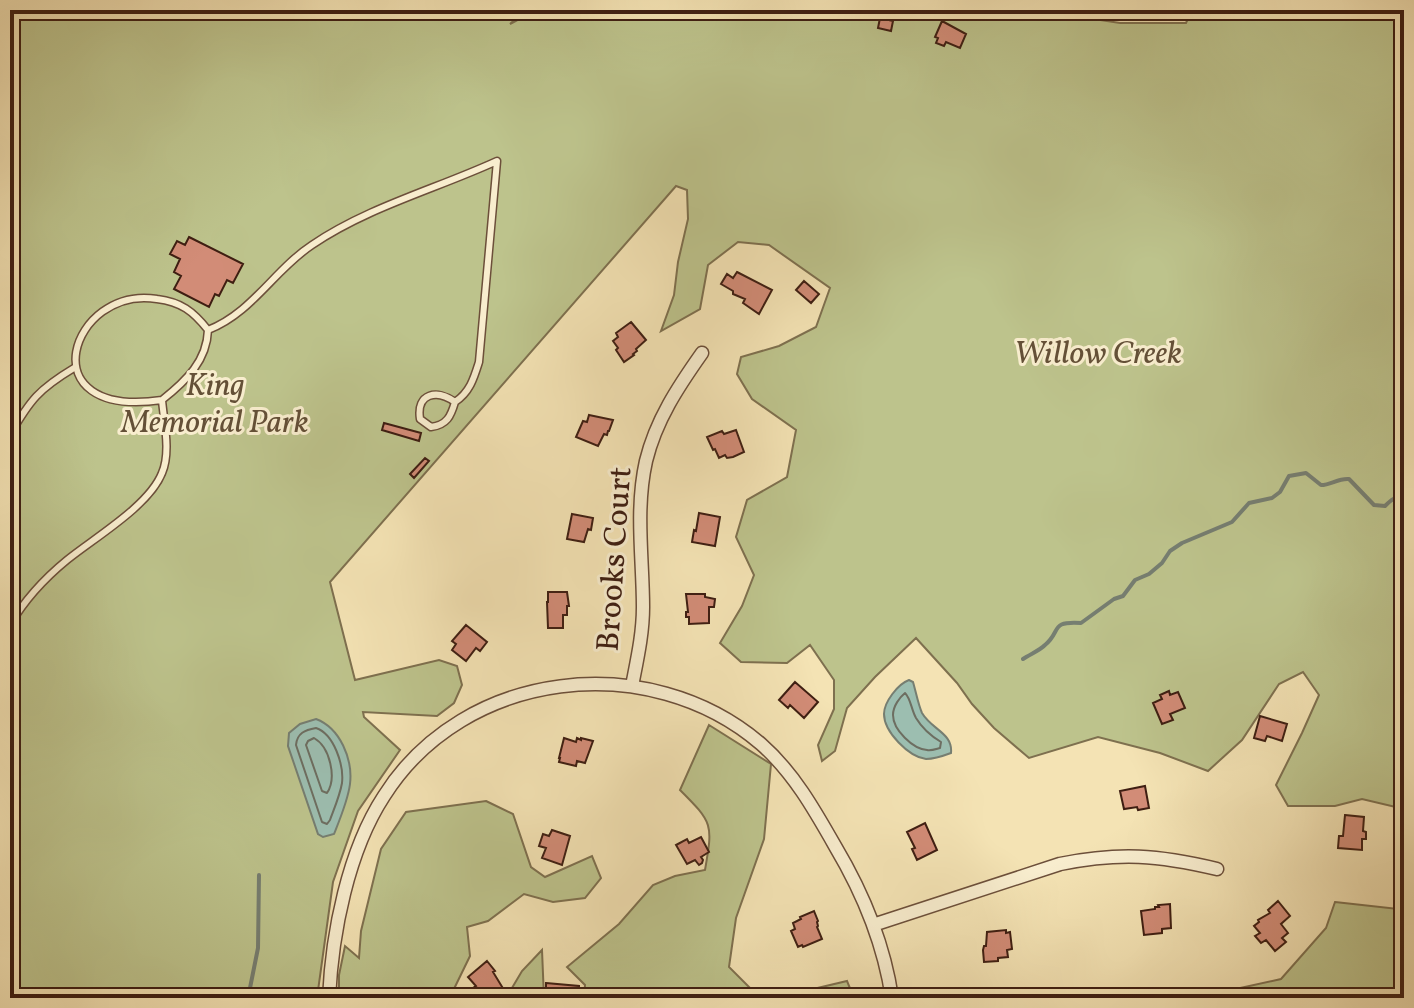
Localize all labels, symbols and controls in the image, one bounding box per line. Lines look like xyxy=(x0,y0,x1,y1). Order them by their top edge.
park label: Willow Creek xyxy=(1014,333,1182,377)
park label: King Memorial Park xyxy=(120,365,309,446)
street label: Brooks Court xyxy=(588,465,644,653)

